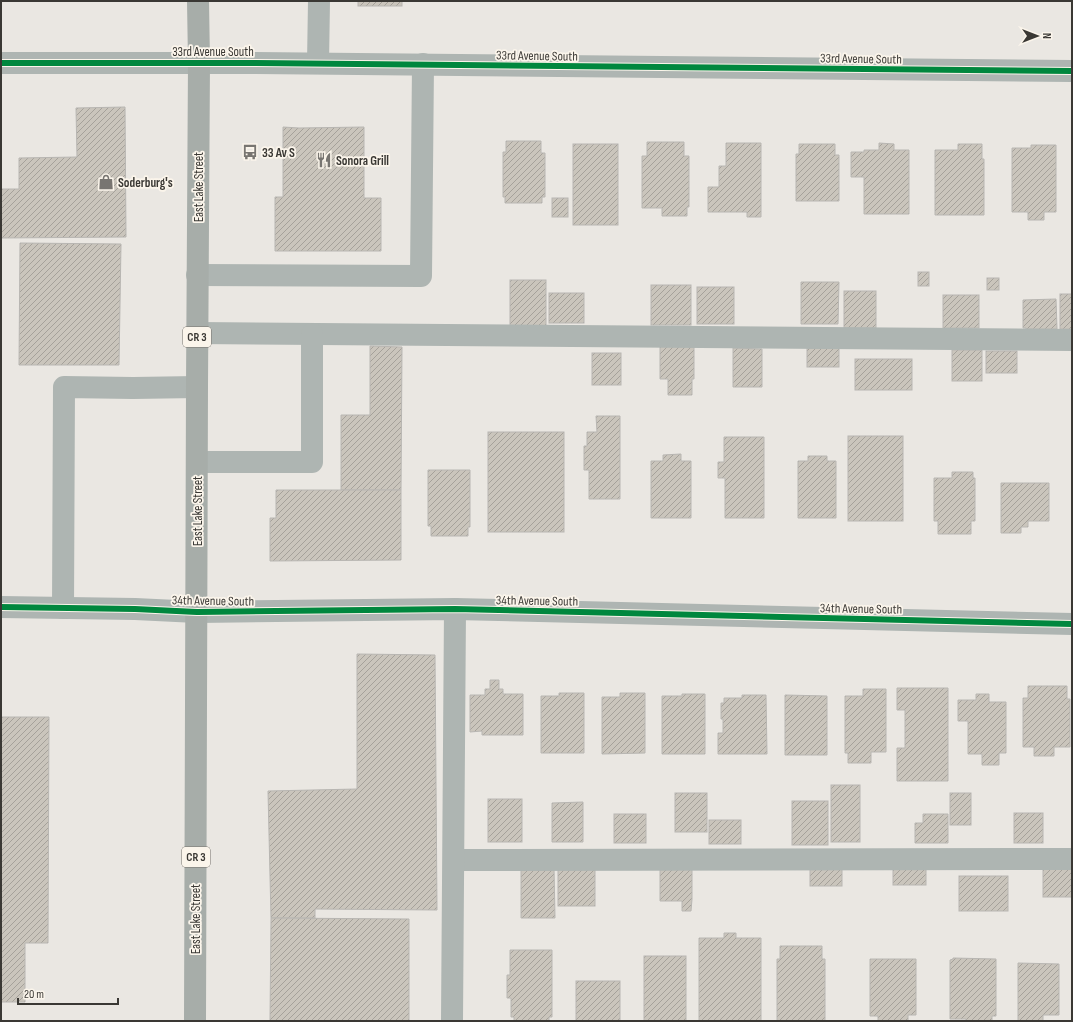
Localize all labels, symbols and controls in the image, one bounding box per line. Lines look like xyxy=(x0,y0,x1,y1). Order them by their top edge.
north arrow xyxy=(1017,16,1057,56)
text: N xyxy=(1040,33,1053,39)
street label: 33rd Avenue South xyxy=(172,44,254,60)
street label: 33rd Avenue South xyxy=(496,47,578,65)
street label: 33rd Avenue South xyxy=(820,50,902,68)
bus stop icon: 33 Av S xyxy=(241,143,259,161)
place label: 33 Av S xyxy=(262,145,295,161)
restaurant icon: Sonora Grill xyxy=(315,151,333,169)
street label: East Lake Street xyxy=(191,152,207,222)
place label: Sonora Grill xyxy=(336,153,389,169)
shop icon: Soderburg's xyxy=(97,173,115,191)
place label: Soderburg's xyxy=(118,175,173,191)
road number: CR 3 xyxy=(183,327,211,347)
street label: East Lake Street xyxy=(190,476,206,546)
street label: 34th Avenue South xyxy=(172,592,254,610)
street label: 34th Avenue South xyxy=(496,592,578,610)
street label: 34th Avenue South xyxy=(820,600,902,618)
road number: CR 3 xyxy=(182,847,210,867)
street label: East Lake Street xyxy=(188,884,204,954)
scale bar xyxy=(18,980,118,1006)
text: 20 m xyxy=(24,987,44,1002)

